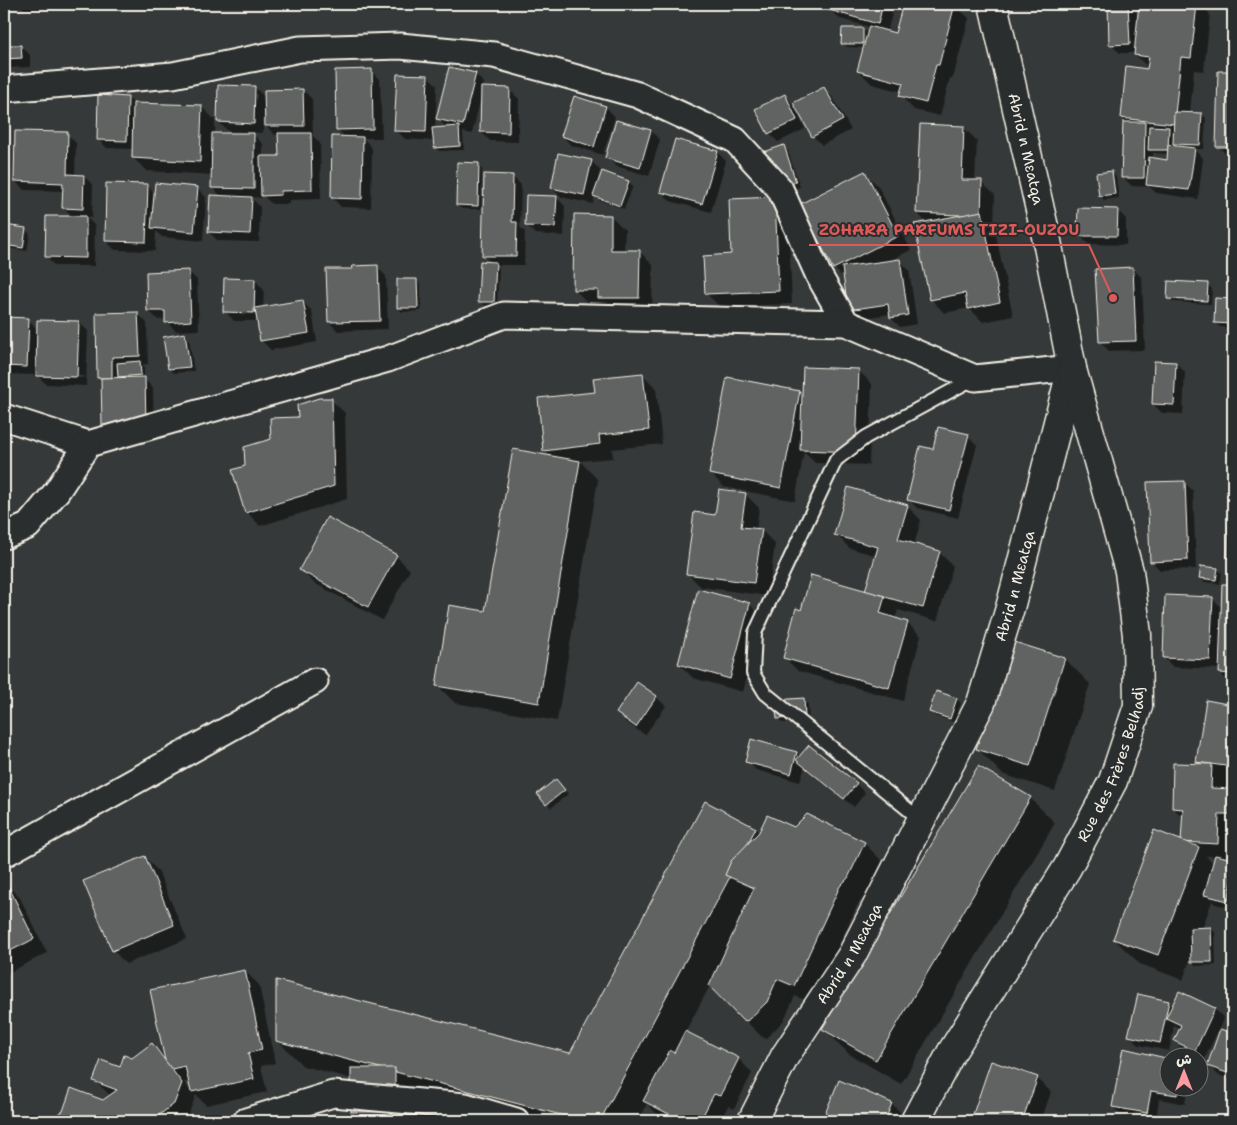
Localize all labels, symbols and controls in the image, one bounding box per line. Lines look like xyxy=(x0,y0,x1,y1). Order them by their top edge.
street label: Abrid n Mɛatqa xyxy=(1003,91,1049,207)
callout: ZOHARA PARFUMS TIZI-OUZOU xyxy=(809,214,1089,245)
text: ZOHARA PARFUMS TIZI-OUZOU xyxy=(819,219,1079,240)
street label: Abrid n Mɛatqa xyxy=(990,528,1040,644)
street label: Rue des Frères Belhadj xyxy=(1073,687,1148,845)
street label: Abrid n Mɛatqa xyxy=(812,899,887,1008)
north arrow xyxy=(1160,1048,1210,1098)
text: ش xyxy=(1176,1050,1192,1068)

